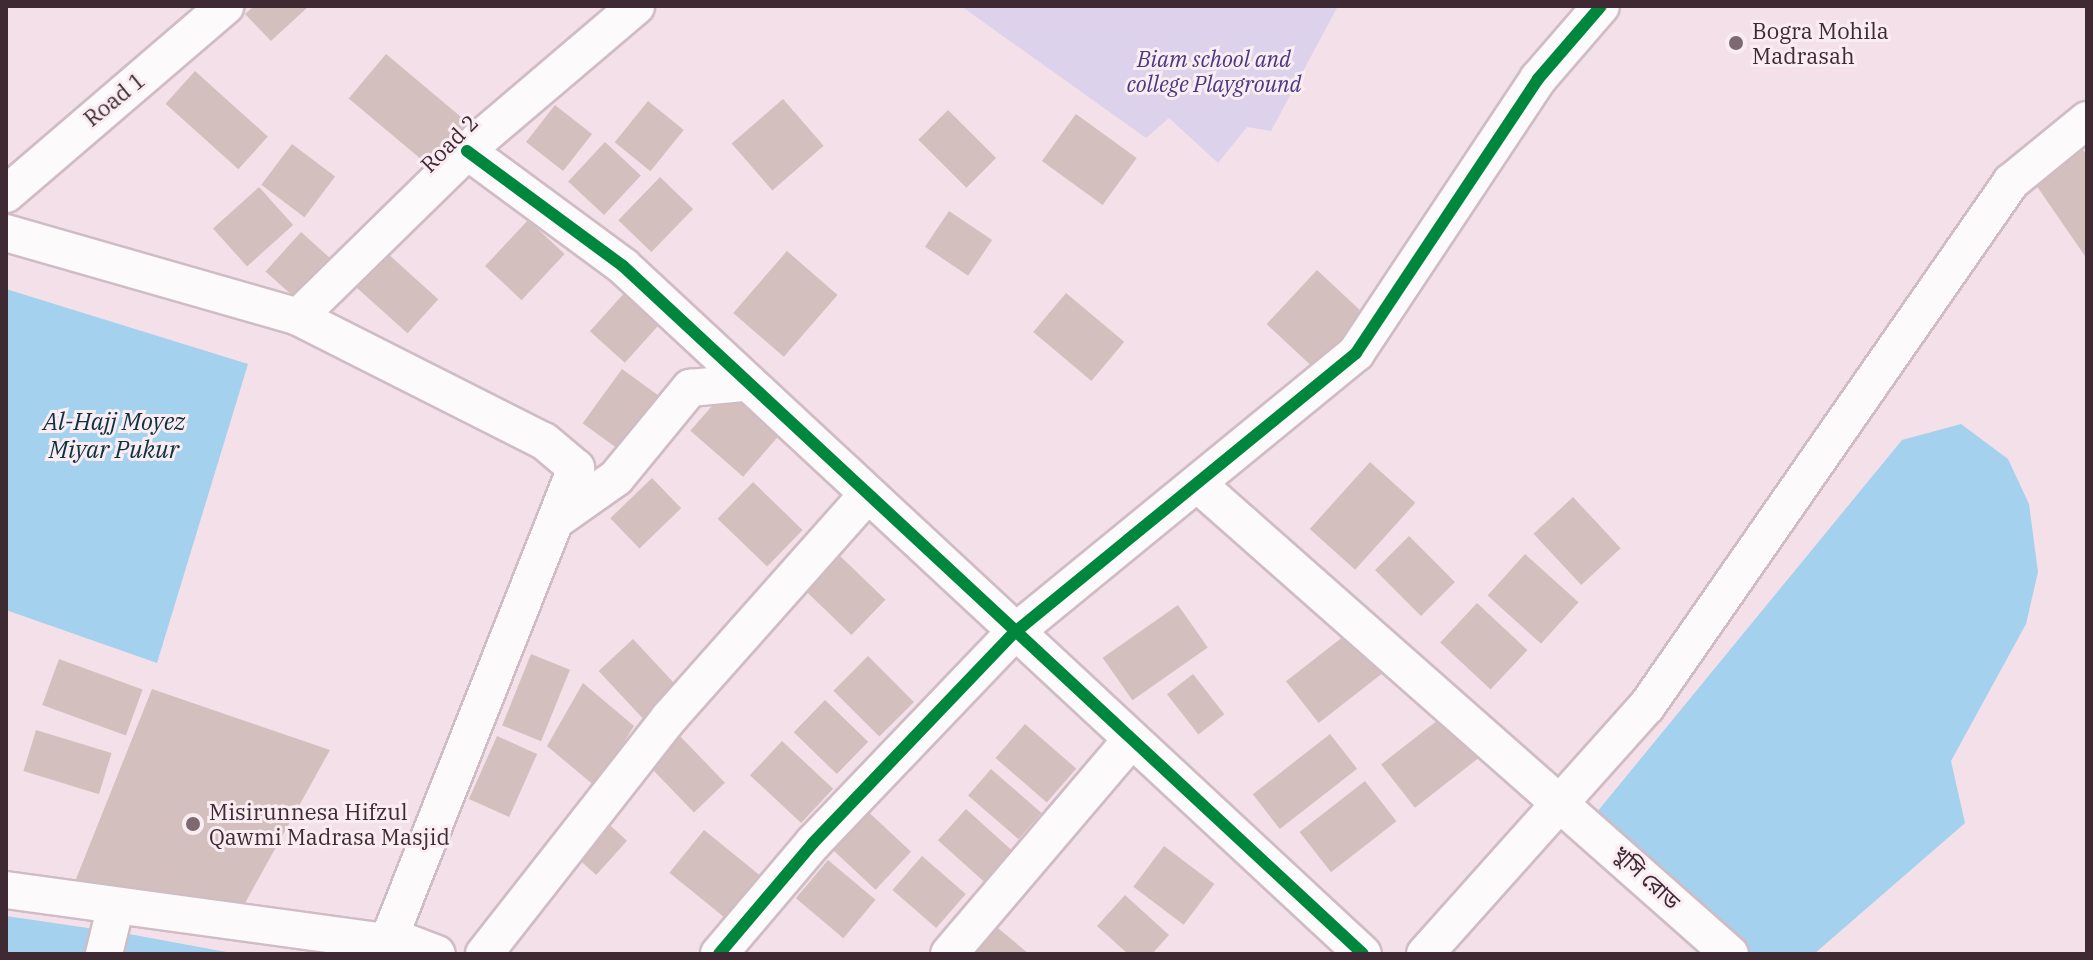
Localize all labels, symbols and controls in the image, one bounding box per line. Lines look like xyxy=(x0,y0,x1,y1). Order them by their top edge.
place label: Bogra Mohila Madrasah xyxy=(1752,17,1889,68)
marker: Bogra Mohila Madrasah xyxy=(1727,34,1745,52)
park label: Biam school and college Playground xyxy=(1126,45,1302,96)
street label: Road 1 xyxy=(78,66,150,132)
street label: Road 2 xyxy=(415,109,483,177)
water label: Al-Hajj Moyez Miyar Pukur xyxy=(43,408,185,464)
place label: Misirunnesa Hifzul Qawmi Madrasa Masjid xyxy=(209,798,450,850)
marker: Misirunnesa Hifzul Qawmi Madrasa Masjid xyxy=(184,815,202,833)
street label: খুসি রোড xyxy=(1608,839,1686,915)

